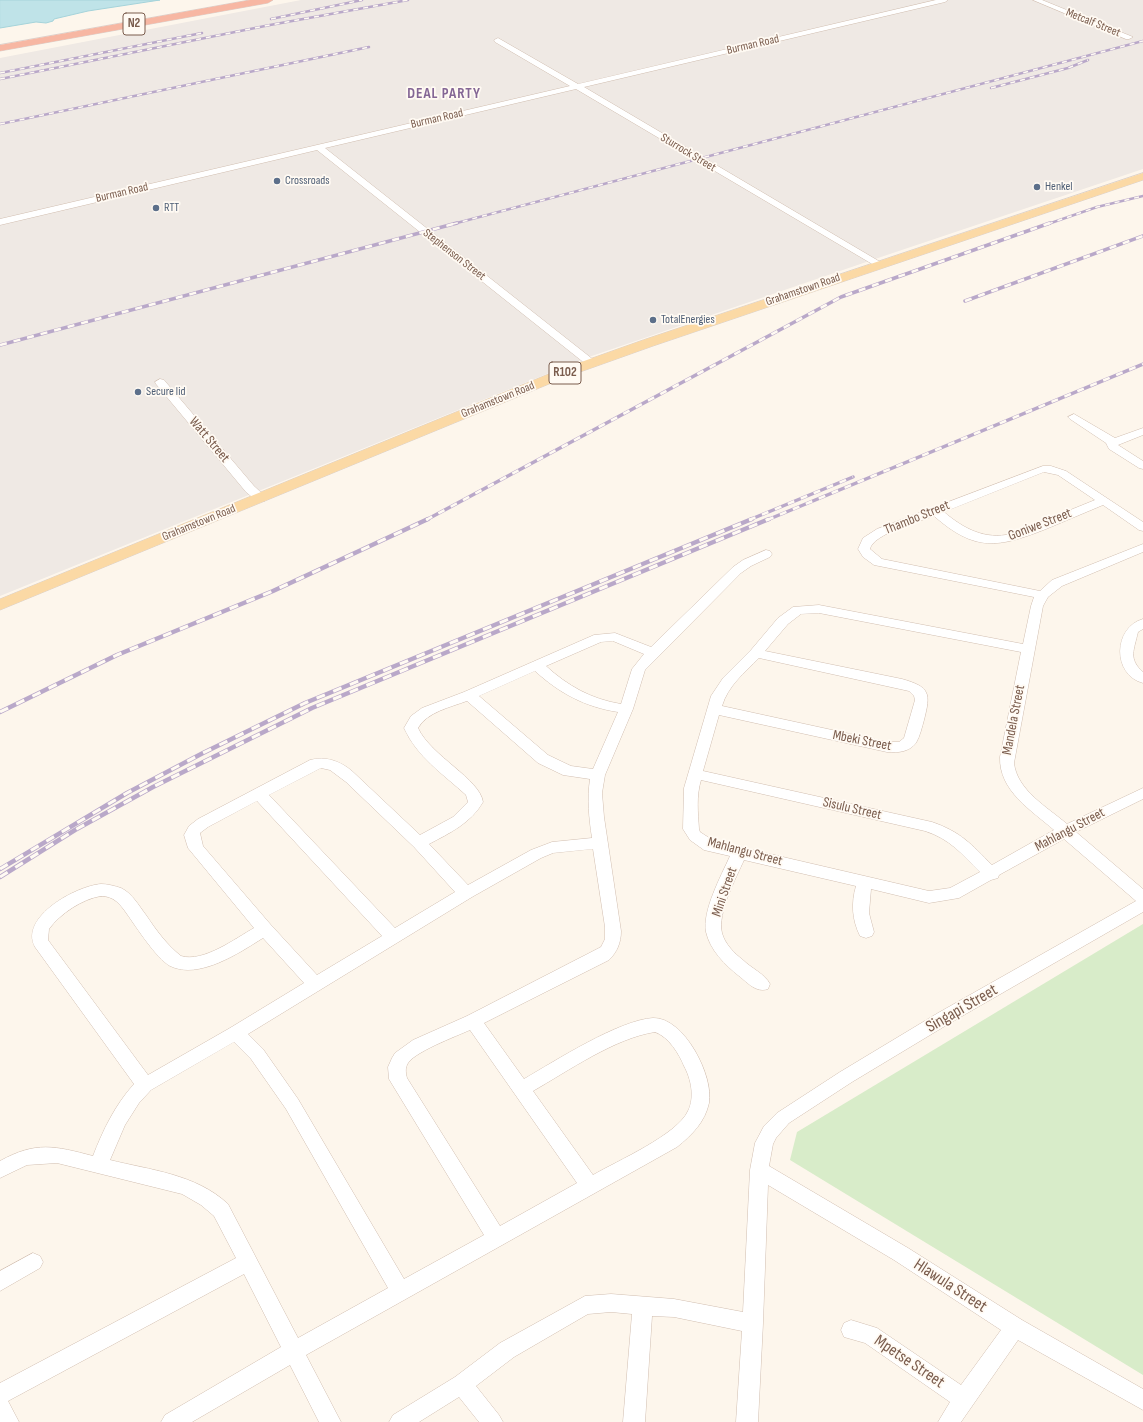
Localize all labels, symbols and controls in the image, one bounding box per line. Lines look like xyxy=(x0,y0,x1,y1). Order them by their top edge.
street label: Metcalf Street xyxy=(1064,6,1122,40)
road number: N2 xyxy=(123,13,145,35)
street label: Burman Road xyxy=(725,32,781,58)
district label: DEAL PARTY xyxy=(407,85,481,103)
street label: Burman Road xyxy=(409,106,465,132)
street label: Sturrock Street xyxy=(658,131,718,175)
place label: Crossroads xyxy=(285,174,330,188)
marker: Crossroads xyxy=(272,176,282,186)
street label: Burman Road xyxy=(94,180,150,206)
place label: Henkel xyxy=(1045,180,1073,194)
marker: Henkel xyxy=(1032,182,1042,192)
place label: RTT xyxy=(164,201,179,215)
marker: RTT xyxy=(151,203,161,213)
street label: Stephenson Street xyxy=(420,226,488,284)
street label: Grahamstown Road xyxy=(764,271,842,309)
place label: TotalEnergies xyxy=(661,313,715,327)
marker: TotalEnergies xyxy=(648,315,658,325)
road number: R102 xyxy=(549,362,581,384)
street label: Grahamstown Road xyxy=(459,379,537,421)
place label: Secure lid xyxy=(146,385,185,399)
marker: Secure lid xyxy=(133,387,143,397)
street label: Watt Street xyxy=(185,414,233,466)
street label: Thambo Street xyxy=(882,497,952,539)
street label: Grahamstown Road xyxy=(160,502,238,544)
street label: Goniwe Street xyxy=(1006,505,1074,545)
street label: Mandela Street xyxy=(999,684,1029,756)
street label: Mbeki Street xyxy=(831,727,893,755)
street label: Sisulu Street xyxy=(821,794,883,824)
street label: Mahlangu Street xyxy=(1032,805,1108,855)
street label: Mahlangu Street xyxy=(706,834,784,870)
street label: Mini Street xyxy=(709,865,741,919)
street label: Singapi Street xyxy=(922,980,1002,1038)
street label: Hlawula Street xyxy=(910,1255,990,1317)
street label: Mpetse Street xyxy=(870,1331,948,1393)

